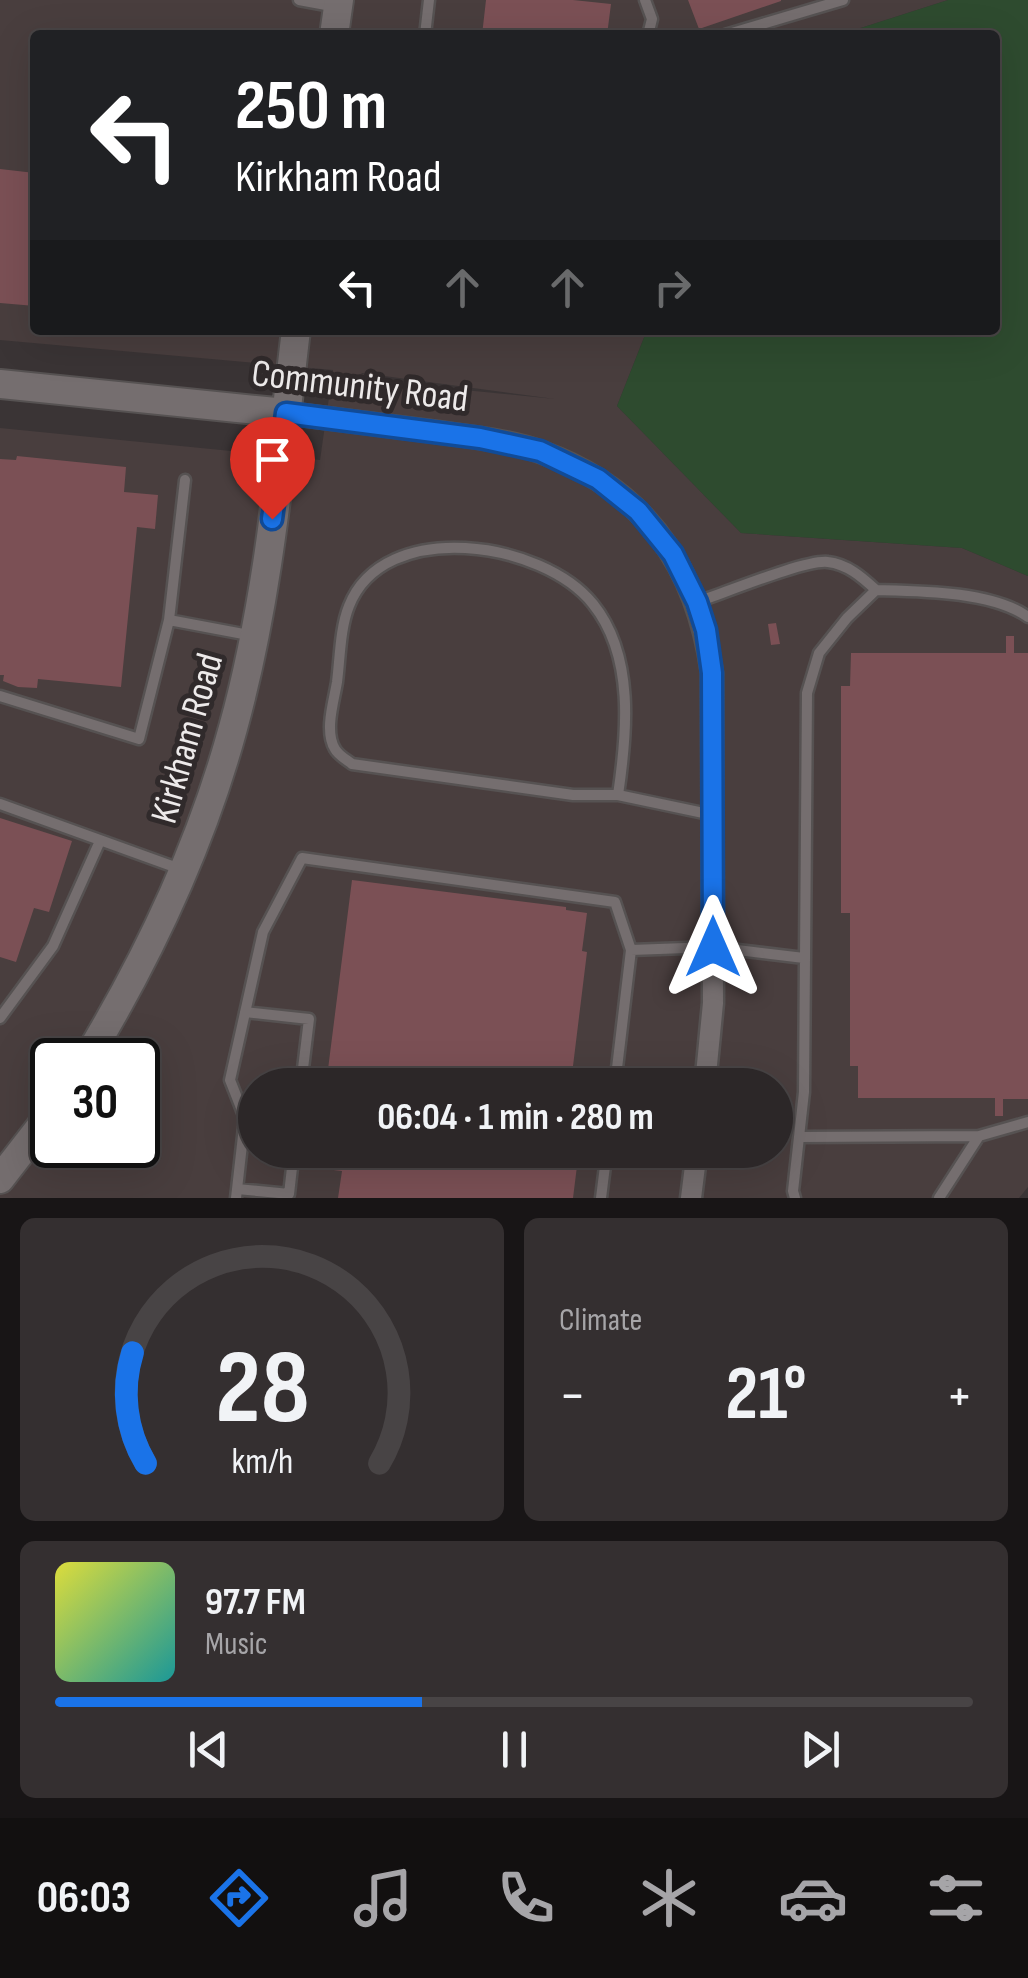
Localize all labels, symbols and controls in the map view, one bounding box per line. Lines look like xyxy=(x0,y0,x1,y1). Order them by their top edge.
text: 250 m xyxy=(235,65,387,149)
icon: left xyxy=(70,70,200,200)
text: Kirkham Road xyxy=(235,150,442,205)
icon: left xyxy=(330,260,385,315)
icon: ahead xyxy=(435,260,490,315)
icon: ahead xyxy=(540,260,595,315)
icon: right xyxy=(645,260,700,315)
street label: Community Road xyxy=(249,351,471,422)
pin xyxy=(230,417,315,520)
icon: arrive xyxy=(245,432,300,487)
street label: Kirkham Road xyxy=(142,648,233,828)
position arrow xyxy=(661,895,765,999)
speed limit sign: 30 xyxy=(30,1038,160,1168)
text: 06:04 · 1 min · 280 m xyxy=(377,1095,654,1140)
text: Climate xyxy=(559,1301,642,1340)
text: 28 xyxy=(215,1327,309,1452)
text: 21° xyxy=(725,1350,807,1441)
text: − xyxy=(559,1363,586,1430)
text: + xyxy=(946,1363,973,1430)
text: km/h xyxy=(231,1441,293,1484)
text: 97.7 FM xyxy=(205,1580,306,1625)
text: Music xyxy=(205,1625,268,1664)
icon: previous xyxy=(181,1722,236,1777)
icon: pause xyxy=(487,1722,542,1777)
icon: next xyxy=(793,1722,848,1777)
icon: directions xyxy=(204,1863,274,1933)
icon: music xyxy=(348,1863,418,1933)
icon: phone xyxy=(491,1863,561,1933)
icon: climate xyxy=(634,1863,704,1933)
icon: car xyxy=(778,1863,848,1933)
icon: filters xyxy=(921,1863,991,1933)
text: 06:03 xyxy=(37,1871,131,1926)

